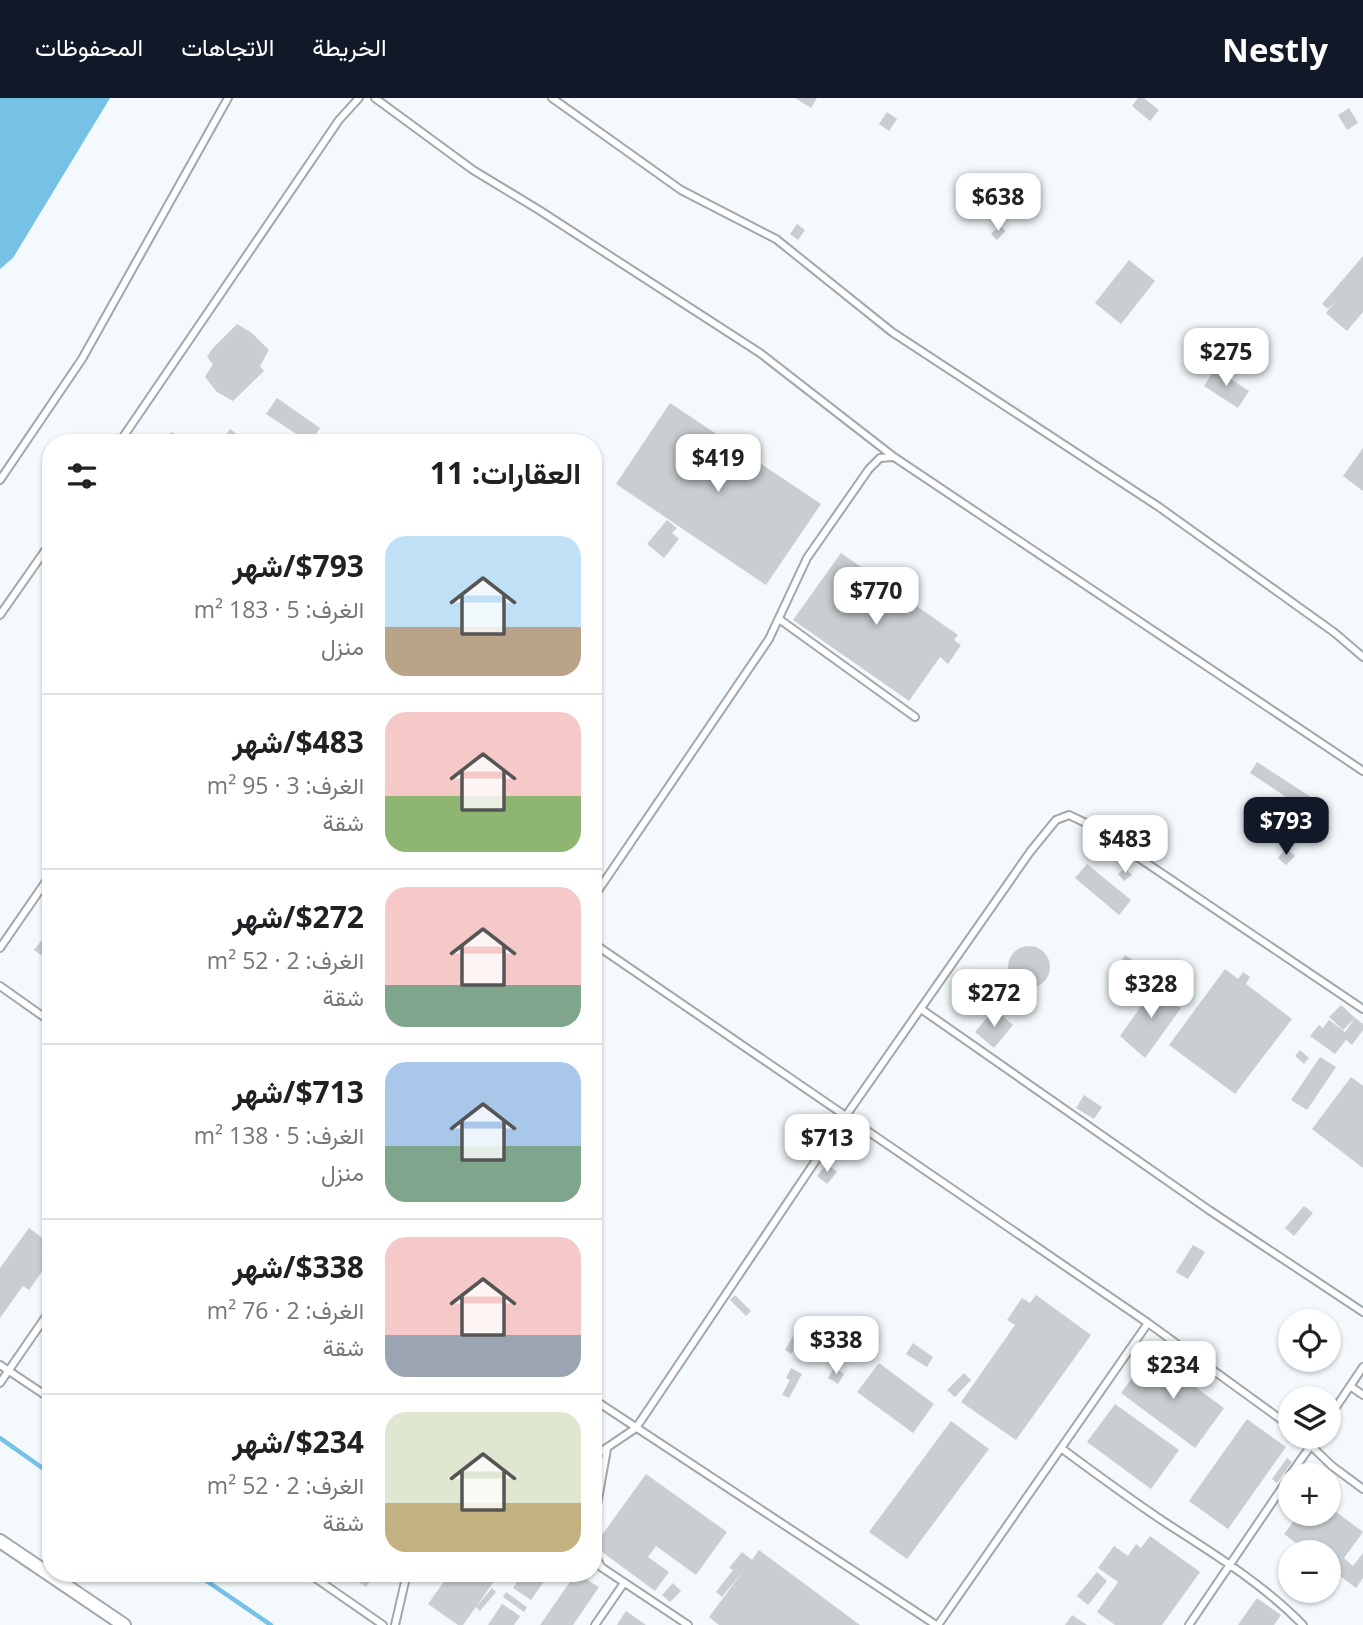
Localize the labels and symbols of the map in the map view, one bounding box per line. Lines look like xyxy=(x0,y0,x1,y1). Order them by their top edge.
pin: $638 xyxy=(957,174,1039,233)
pin: $275 xyxy=(1185,328,1267,388)
pin: $419 xyxy=(677,434,759,494)
pin: $770 xyxy=(835,568,917,627)
pin: $793 xyxy=(1245,798,1327,857)
pin: $483 xyxy=(1084,816,1166,875)
pin: $328 xyxy=(1110,960,1192,1020)
pin: $272 xyxy=(953,970,1035,1029)
pin: $713 xyxy=(786,1114,868,1174)
pin: $338 xyxy=(795,1316,877,1376)
pin: $234 xyxy=(1132,1342,1214,1401)

